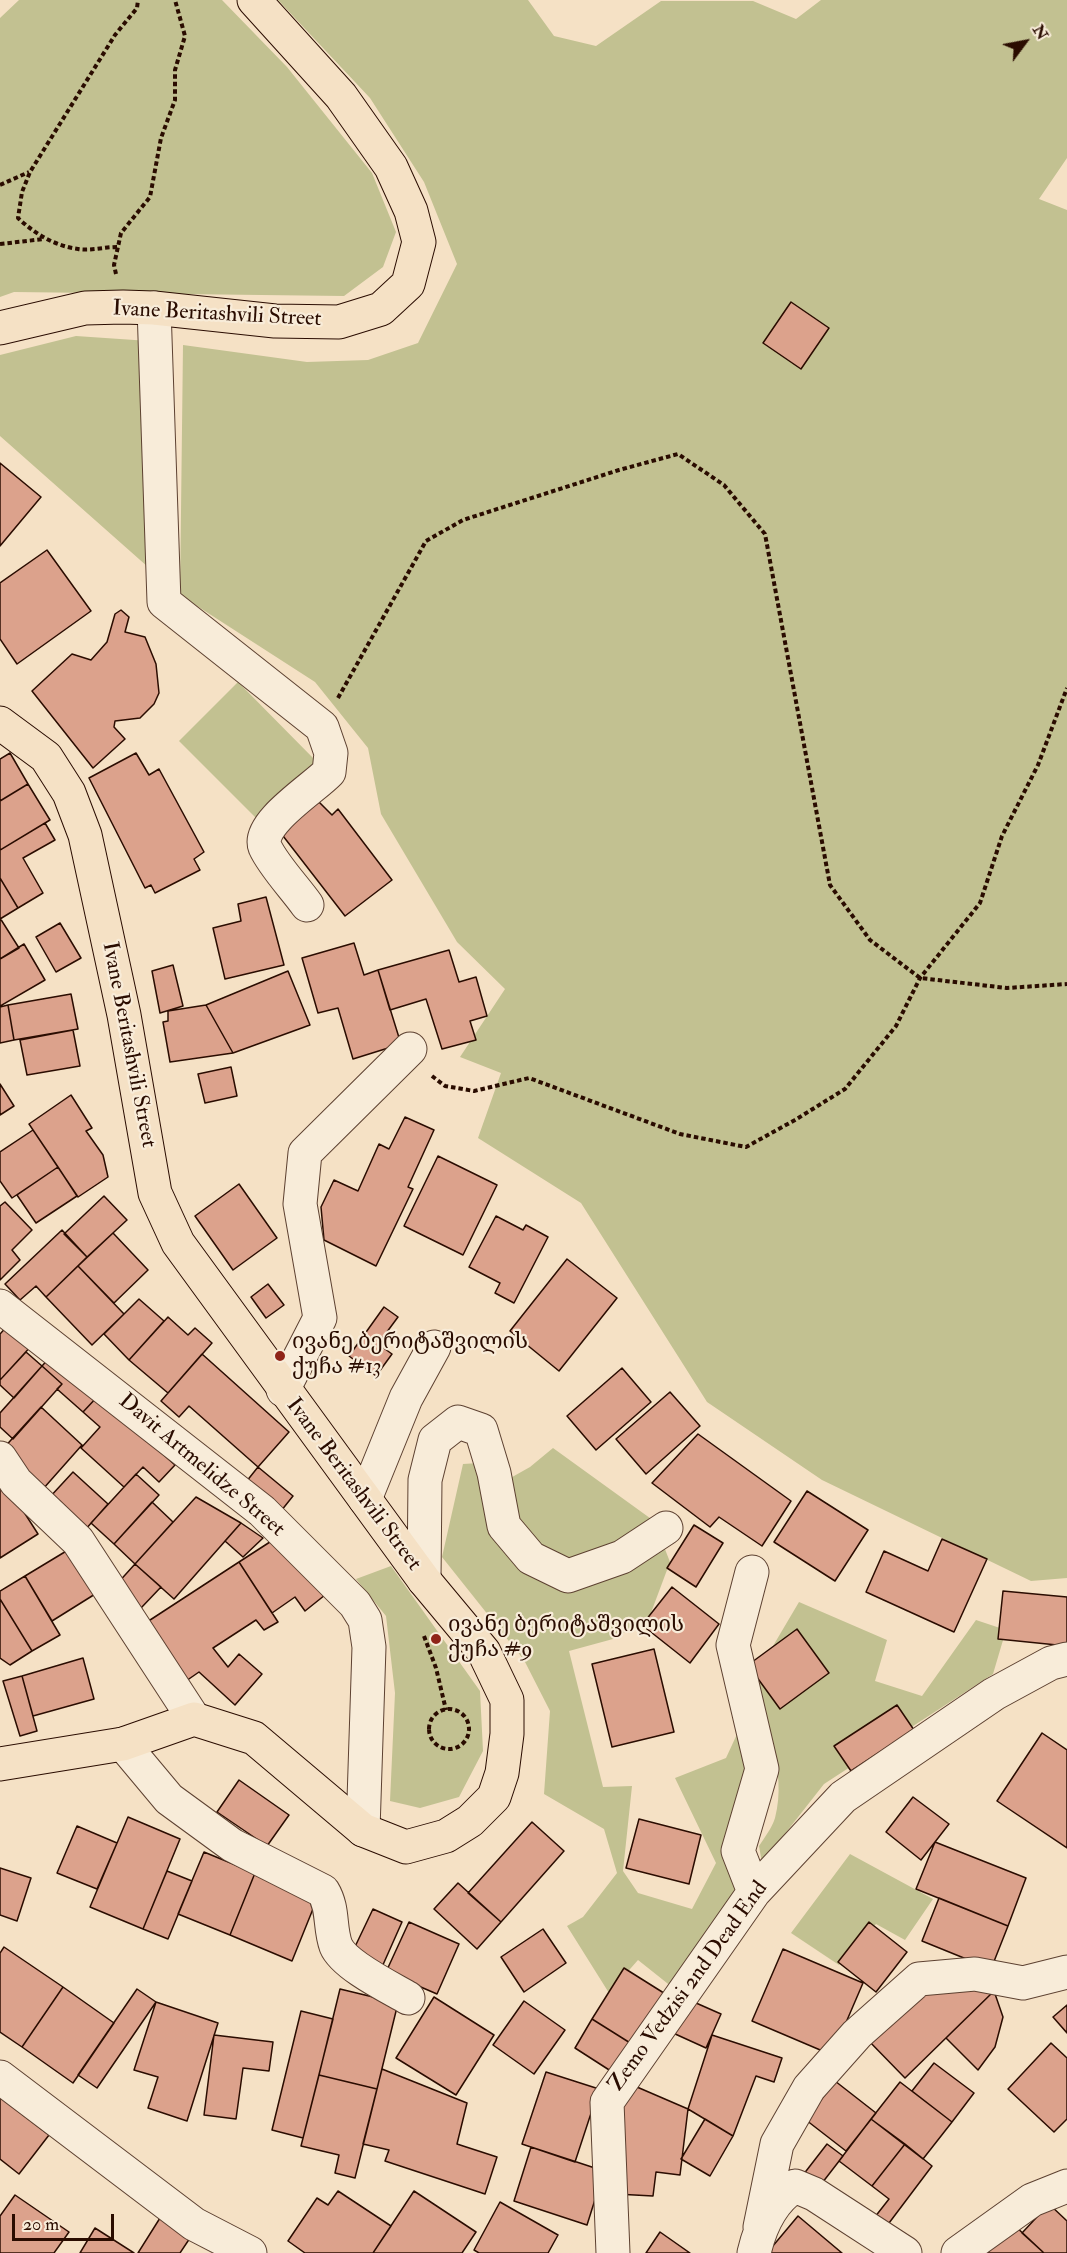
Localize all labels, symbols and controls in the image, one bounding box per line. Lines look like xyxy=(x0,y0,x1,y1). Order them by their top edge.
north arrow xyxy=(995,12,1055,72)
text: N xyxy=(1028,21,1053,44)
street label: Ivane Beritashvili Street xyxy=(112,296,322,334)
street label: Ivane Beritashvili Street xyxy=(95,940,161,1150)
place label: ივანე ბერიტაშვილის ქუჩა #13 xyxy=(292,1330,528,1382)
marker: ივანე ბერიტაშვილის ქუჩა #13 xyxy=(273,1349,287,1363)
street label: Davit Artmelidze Street xyxy=(113,1389,289,1543)
street label: Ivane Beritashvili Street xyxy=(280,1394,426,1576)
place label: ივანე ბერიტაშვილის ქუჩა #9 xyxy=(448,1613,684,1664)
marker: ივანე ბერიტაშვილის ქუჩა #9 xyxy=(429,1632,443,1646)
street label: Zemo Vedzisi 2nd Dead End xyxy=(604,1877,774,2097)
scale bar xyxy=(15,2202,117,2240)
text: 20 m xyxy=(23,2213,59,2236)

